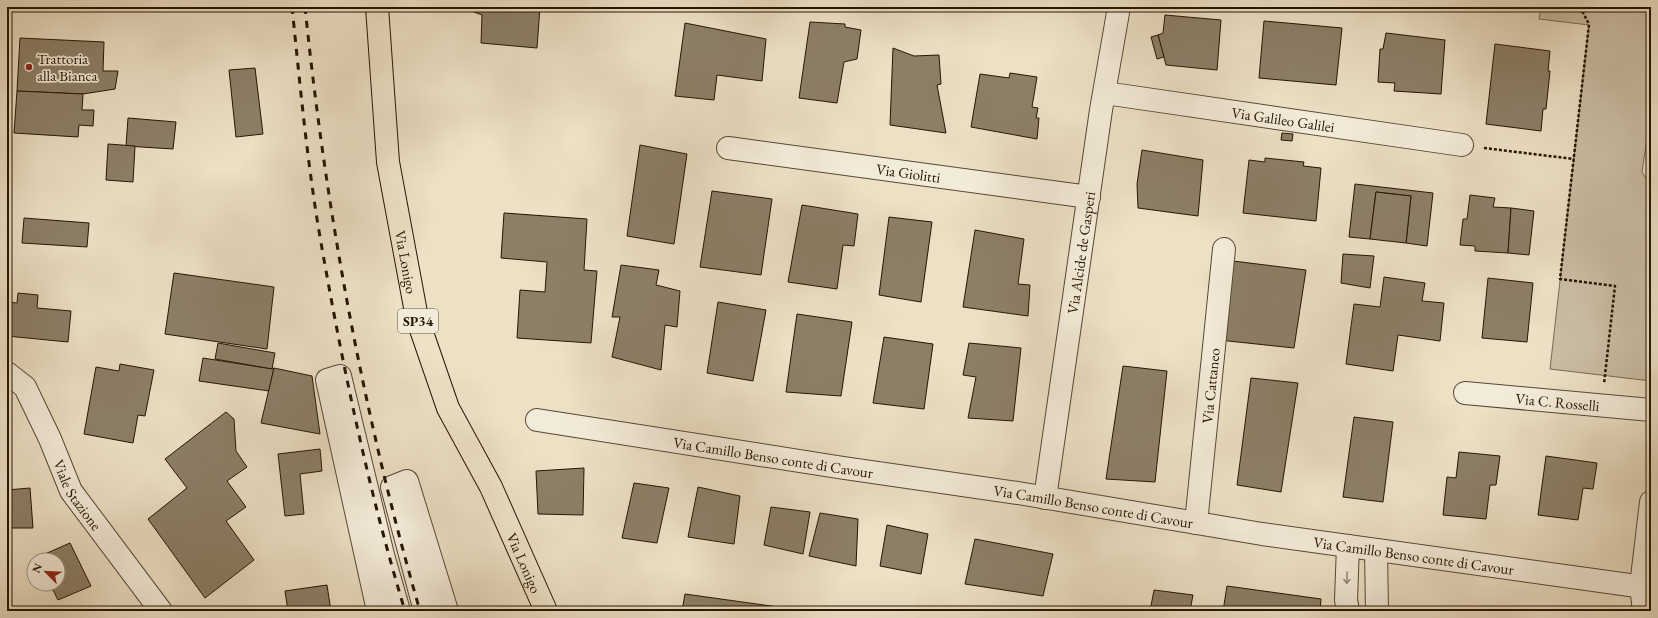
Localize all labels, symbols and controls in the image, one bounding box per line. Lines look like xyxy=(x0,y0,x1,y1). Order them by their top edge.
place label: Trattoria alla Bianca xyxy=(37,49,97,85)
marker: Trattoria alla Bianca xyxy=(24,62,34,72)
street label: Via Galileo Galilei xyxy=(1230,102,1336,136)
street label: Via Giolitti xyxy=(875,159,942,186)
street label: Via Alcide de Gasperi xyxy=(1062,190,1099,315)
street label: Via Lonigo xyxy=(391,229,422,295)
road number: SP34 xyxy=(398,309,438,333)
street label: Via Cattaneo xyxy=(1197,347,1223,424)
street label: Via C. Rosselli xyxy=(1515,388,1601,415)
street label: Via Camillo Benso conte di Cavour xyxy=(672,432,874,482)
street label: Viale Stazione xyxy=(50,456,107,534)
street label: Via Camillo Benso conte di Cavour xyxy=(992,480,1195,532)
street label: Via Lonigo xyxy=(503,529,546,596)
street label: Via Camillo Benso conte di Cavour xyxy=(1312,532,1515,578)
north arrow xyxy=(26,552,66,592)
text: N xyxy=(29,561,45,575)
one-way arrow xyxy=(1343,571,1351,584)

